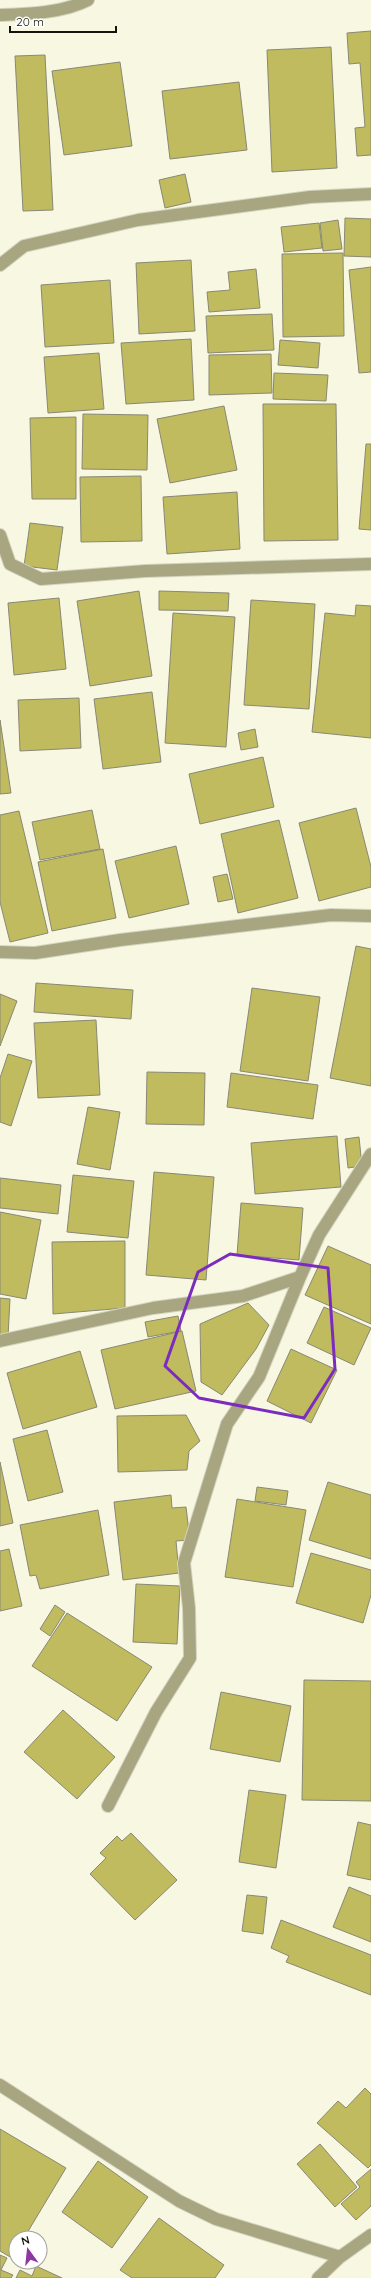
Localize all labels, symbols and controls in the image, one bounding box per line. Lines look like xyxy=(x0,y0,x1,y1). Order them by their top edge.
scale bar xyxy=(10,8,116,34)
text: 20 m xyxy=(16,14,44,29)
north arrow xyxy=(8,2230,48,2270)
text: N xyxy=(20,2233,31,2248)

